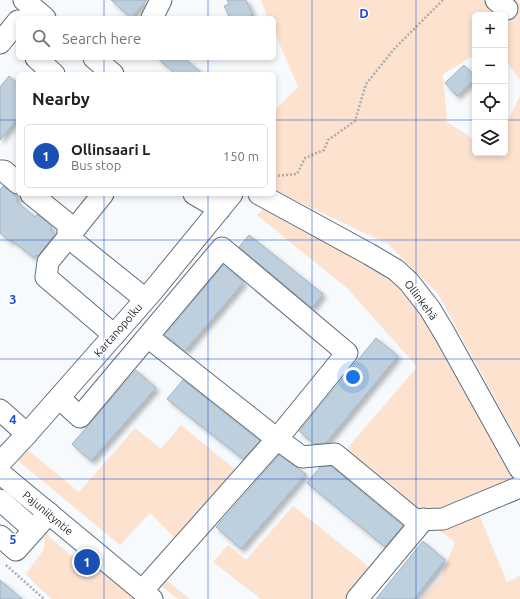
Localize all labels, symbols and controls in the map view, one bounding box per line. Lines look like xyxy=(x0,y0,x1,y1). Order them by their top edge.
text: D xyxy=(359,6,369,20)
map controls xyxy=(472,12,508,156)
button: + xyxy=(472,12,508,48)
search box xyxy=(16,16,276,60)
icon: search xyxy=(30,27,52,49)
text: Search here xyxy=(62,30,141,47)
button: − xyxy=(472,48,508,84)
button: locate xyxy=(472,84,508,120)
text: Nearby xyxy=(32,89,90,108)
button: layers xyxy=(472,120,508,156)
text: Ollinsaari L xyxy=(71,141,150,158)
text: 1 xyxy=(42,149,50,163)
text: 150 m xyxy=(223,149,259,163)
text: Bus stop xyxy=(71,158,121,172)
street label: Ollinkehä xyxy=(402,278,440,322)
text: 3 xyxy=(9,292,17,306)
street label: Kartanopolku xyxy=(92,301,144,359)
your location xyxy=(343,367,363,387)
text: 4 xyxy=(9,412,17,426)
street label: Pajuniityntie xyxy=(21,489,75,537)
text: 5 xyxy=(9,532,17,546)
pin: 1 xyxy=(74,547,100,577)

